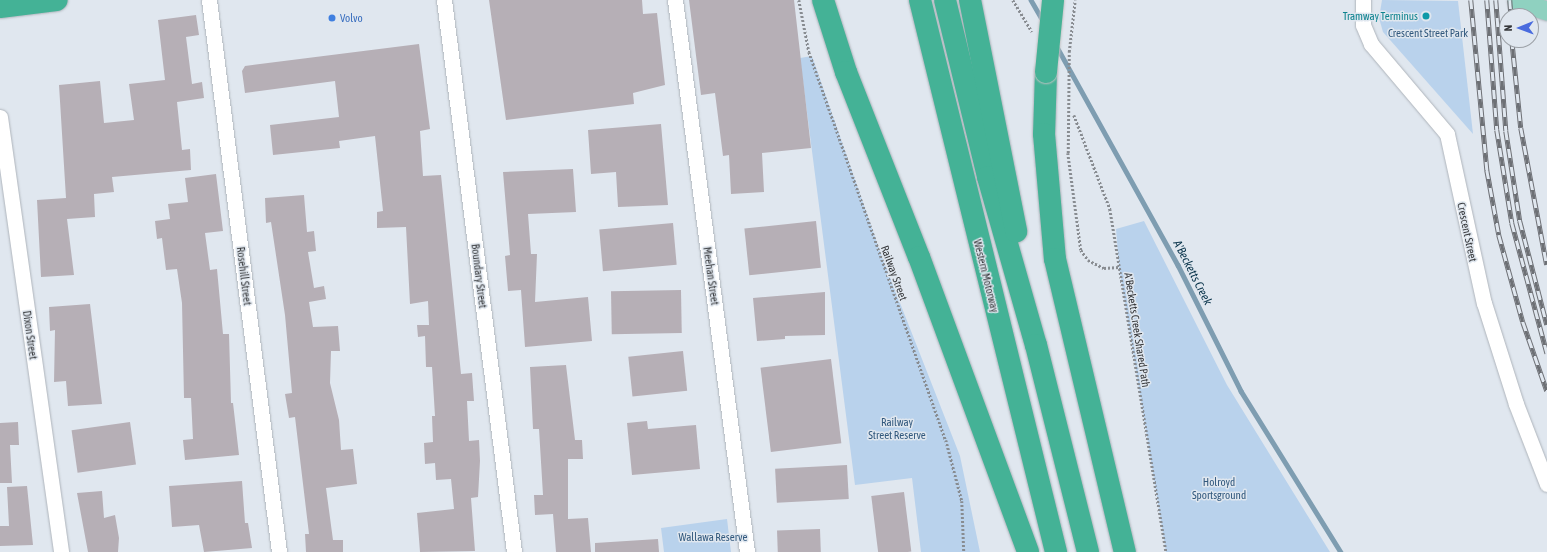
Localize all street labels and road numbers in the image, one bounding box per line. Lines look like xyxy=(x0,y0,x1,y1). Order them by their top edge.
street label: Crescent Street xyxy=(1454,201,1480,263)
street label: Western Motorway xyxy=(971,238,1001,314)
street label: Boundary Street xyxy=(469,243,489,309)
street label: Railway Street xyxy=(878,244,910,302)
street label: Rosehill Street xyxy=(234,246,254,306)
street label: Meehan Street xyxy=(700,246,722,306)
street label: A'Becketts Creek Shared Path xyxy=(1121,272,1153,388)
street label: Dixon Street xyxy=(20,310,40,360)

